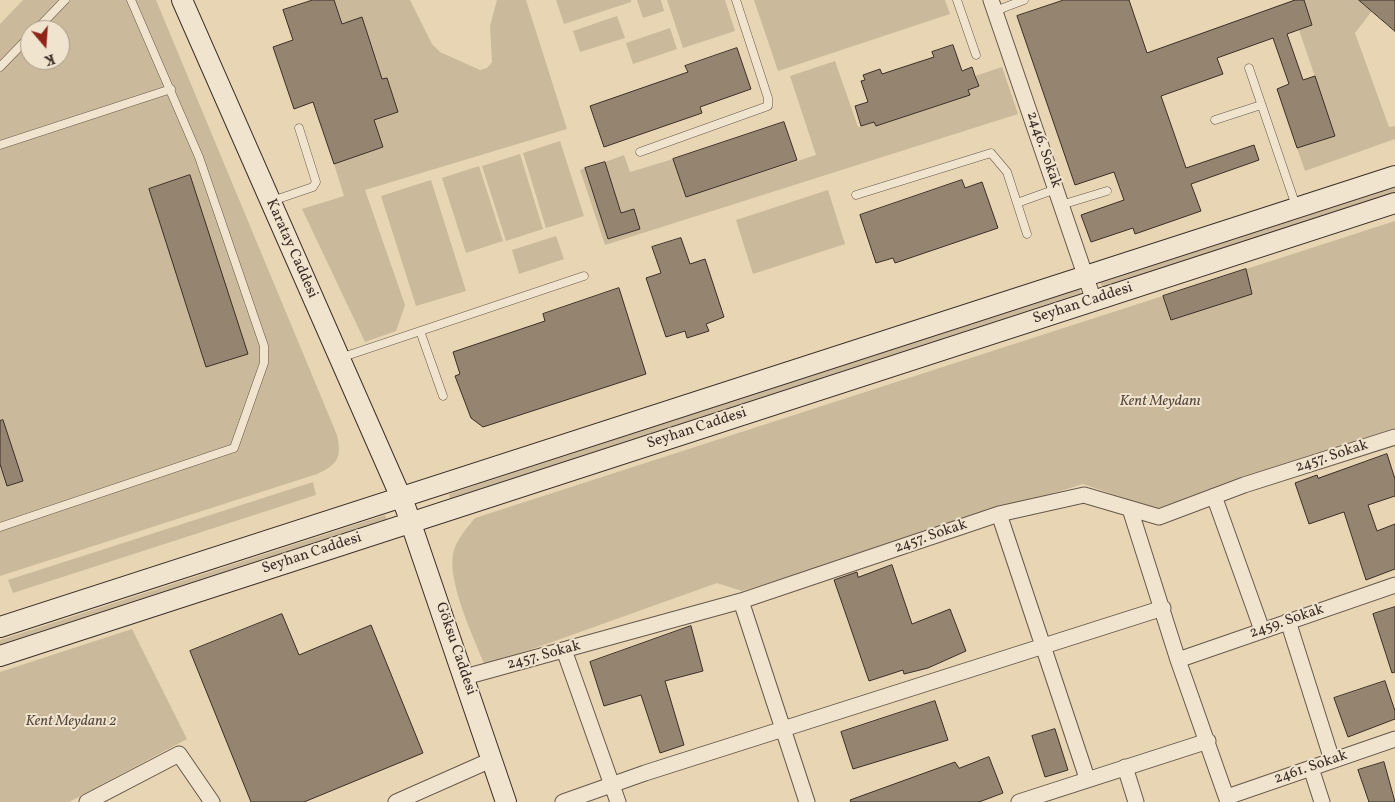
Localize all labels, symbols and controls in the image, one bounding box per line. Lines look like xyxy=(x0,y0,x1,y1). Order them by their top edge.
north arrow xyxy=(20,20,70,70)
text: K xyxy=(42,48,57,69)
street label: 2446. Sokak xyxy=(1022,110,1064,190)
street label: Karatay Caddesi xyxy=(261,197,321,301)
street label: Seyhan Caddesi xyxy=(1031,279,1135,329)
park label: Kent Meydanı xyxy=(1120,393,1200,411)
street label: Seyhan Caddesi xyxy=(645,404,749,454)
street label: 2457. Sokak xyxy=(1293,437,1371,477)
street label: 2457. Sokak xyxy=(892,516,970,558)
street label: Seyhan Caddesi xyxy=(260,529,364,579)
street label: Göksu Caddesi xyxy=(431,600,479,698)
street label: 2459. Sokak xyxy=(1248,601,1326,643)
street label: 2457. Sokak xyxy=(505,638,583,674)
park label: Kent Meydanı 2 xyxy=(26,713,116,731)
street label: 2461. Sokak xyxy=(1272,747,1350,789)

